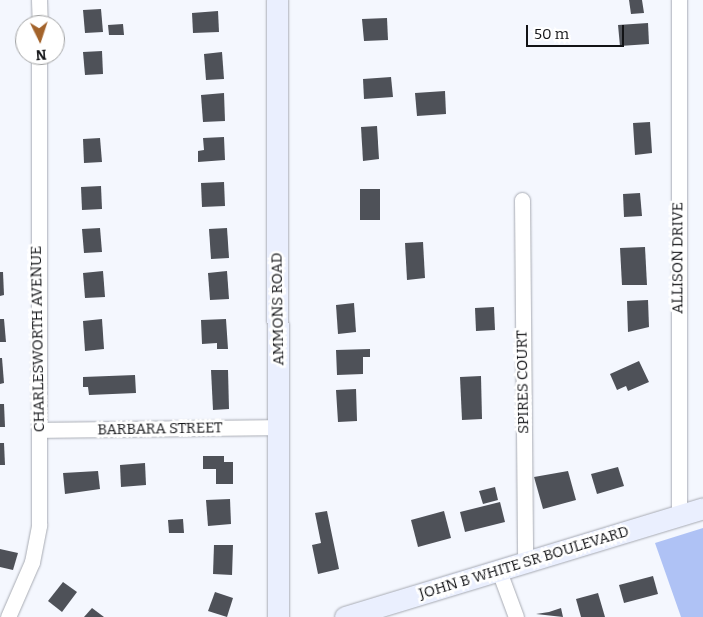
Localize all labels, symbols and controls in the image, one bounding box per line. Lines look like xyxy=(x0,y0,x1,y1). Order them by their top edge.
north arrow xyxy=(15,15,65,65)
scale bar xyxy=(528,15,626,47)
text: 50 m xyxy=(534,25,569,43)
text: N xyxy=(35,46,47,63)
street label: ALLISON DRIVE xyxy=(669,202,687,314)
street label: CHARLESWORTH AVENUE xyxy=(27,246,49,432)
street label: AMMONS ROAD xyxy=(268,252,288,366)
street label: SPIRES COURT xyxy=(513,330,533,434)
street label: BARBARA STREET xyxy=(97,419,223,439)
street label: JOHN B WHITE SR BOULEVARD xyxy=(417,522,631,604)

